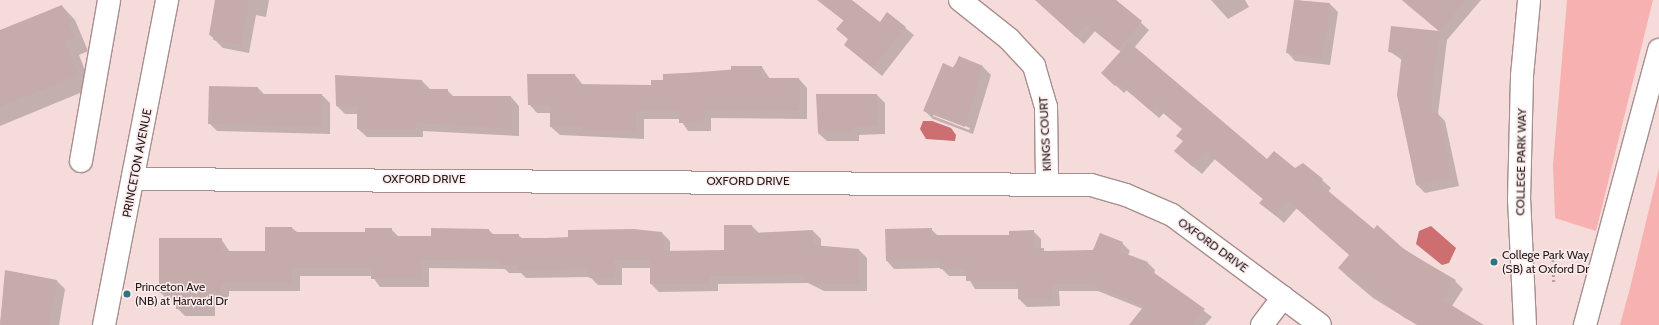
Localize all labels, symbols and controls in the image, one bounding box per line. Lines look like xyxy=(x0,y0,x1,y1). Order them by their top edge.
street label: KINGS COURT xyxy=(1036,96,1054,172)
street label: PRINCETON AVENUE xyxy=(119,107,155,219)
street label: COLLEGE PARK WAY xyxy=(1513,108,1529,216)
street label: OXFORD DRIVE xyxy=(382,172,466,186)
street label: OXFORD DRIVE xyxy=(706,174,790,188)
street label: OXFORD DRIVE xyxy=(1175,215,1251,275)
place label: College Park Way (SB) at Oxford Dr xyxy=(1502,248,1589,276)
marker: College Park Way (SB) at Oxford Dr xyxy=(1489,257,1499,267)
place label: Princeton Ave (NB) at Harvard Dr xyxy=(135,280,228,308)
marker: Princeton Ave (NB) at Harvard Dr xyxy=(122,289,132,299)

